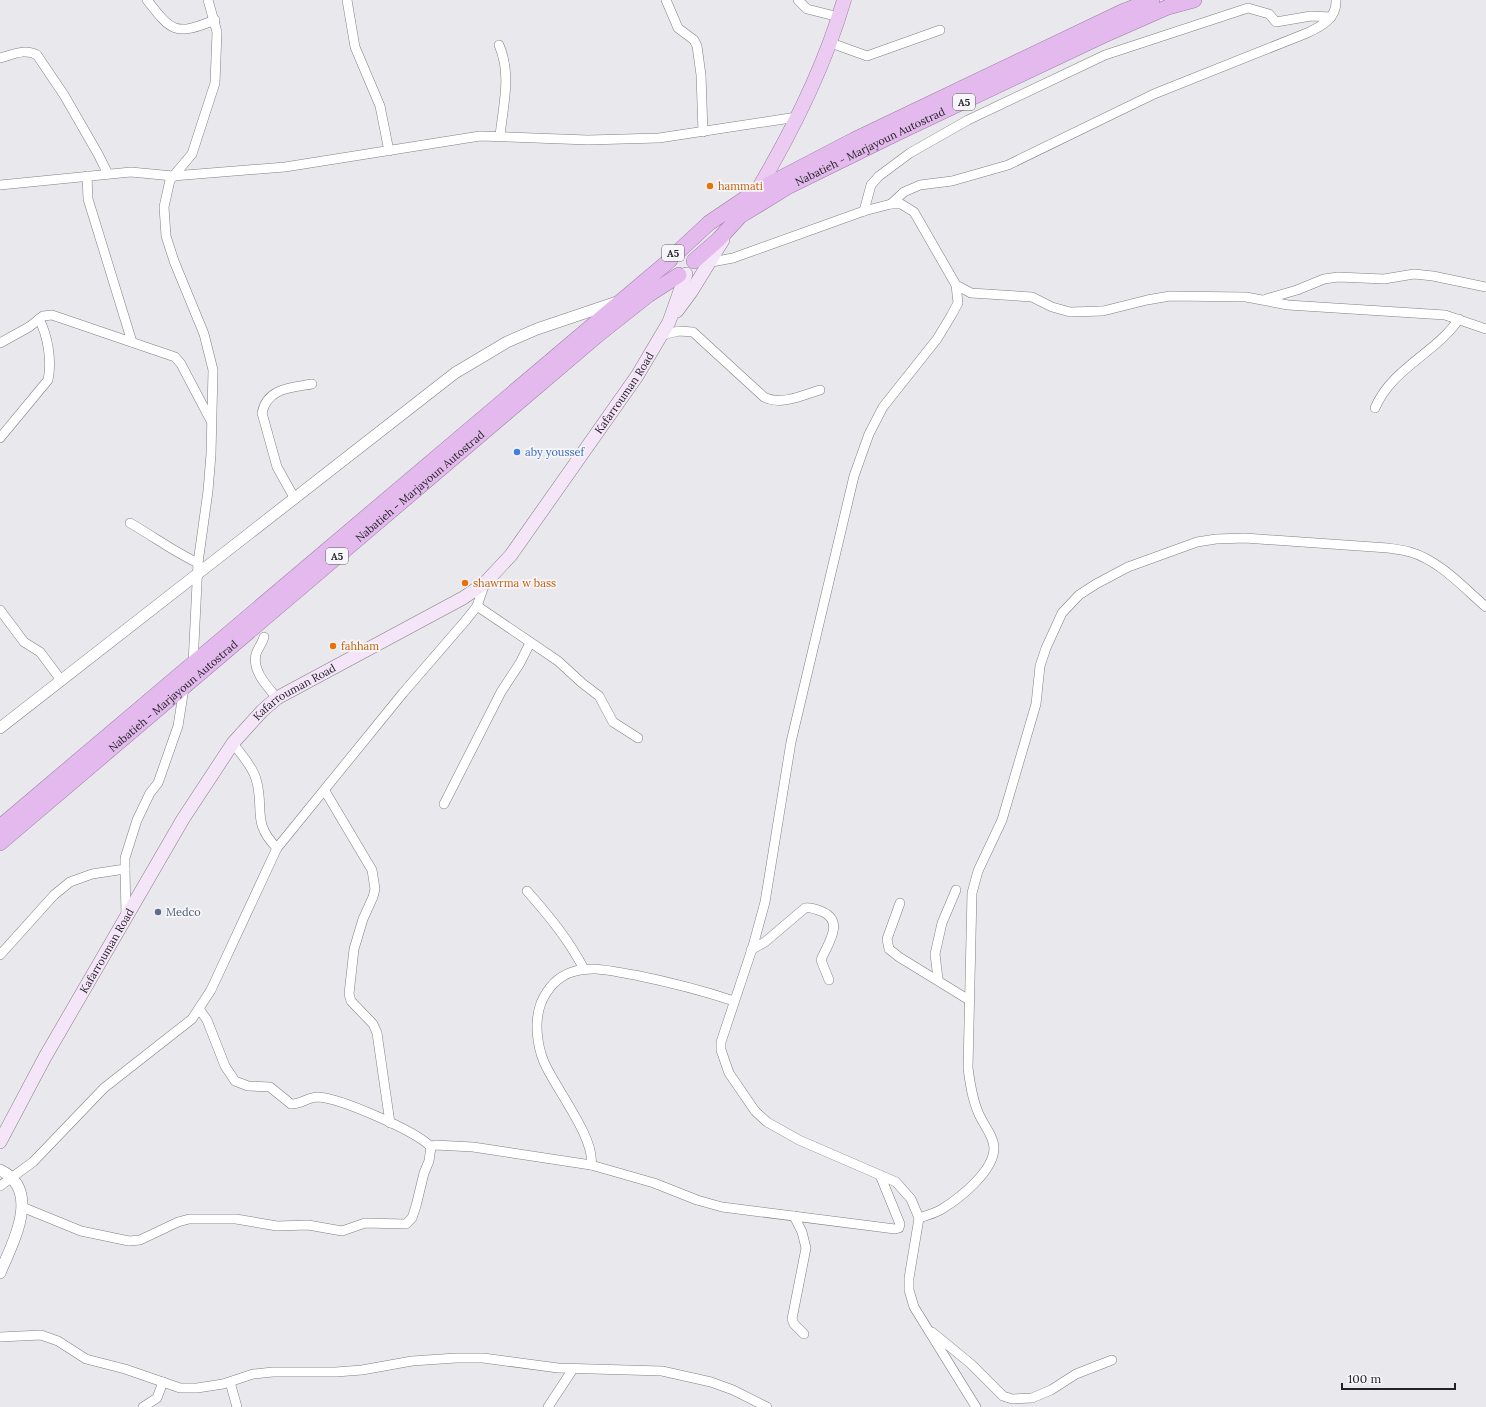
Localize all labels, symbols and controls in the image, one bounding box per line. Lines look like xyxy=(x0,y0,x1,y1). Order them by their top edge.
road number: A5 xyxy=(953,94,975,110)
street label: Nabatieh - Marjayoun Autostrad xyxy=(793,104,948,189)
place label: hammati xyxy=(718,179,763,193)
marker: hammati xyxy=(705,181,715,191)
road number: A5 xyxy=(662,245,684,261)
street label: Kafarrouman Road xyxy=(592,349,657,437)
street label: Nabatieh - Marjayoun Autostrad xyxy=(352,427,488,545)
place label: aby youssef xyxy=(525,445,586,459)
marker: aby youssef xyxy=(512,447,522,457)
road number: A5 xyxy=(326,548,348,564)
place label: shawrma w bass xyxy=(473,576,556,590)
marker: shawrma w bass xyxy=(460,578,470,588)
street label: Nabatieh - Marjayoun Autostrad xyxy=(106,637,241,755)
place label: fahham xyxy=(341,639,379,653)
marker: fahham xyxy=(328,641,338,651)
street label: Kafarrouman Road xyxy=(250,661,338,723)
street label: Kafarrouman Road xyxy=(77,905,137,996)
place label: Medco xyxy=(166,905,201,919)
marker: Medco xyxy=(153,907,163,917)
scale bar xyxy=(1342,1365,1455,1391)
text: 100 m xyxy=(1348,1371,1381,1386)

